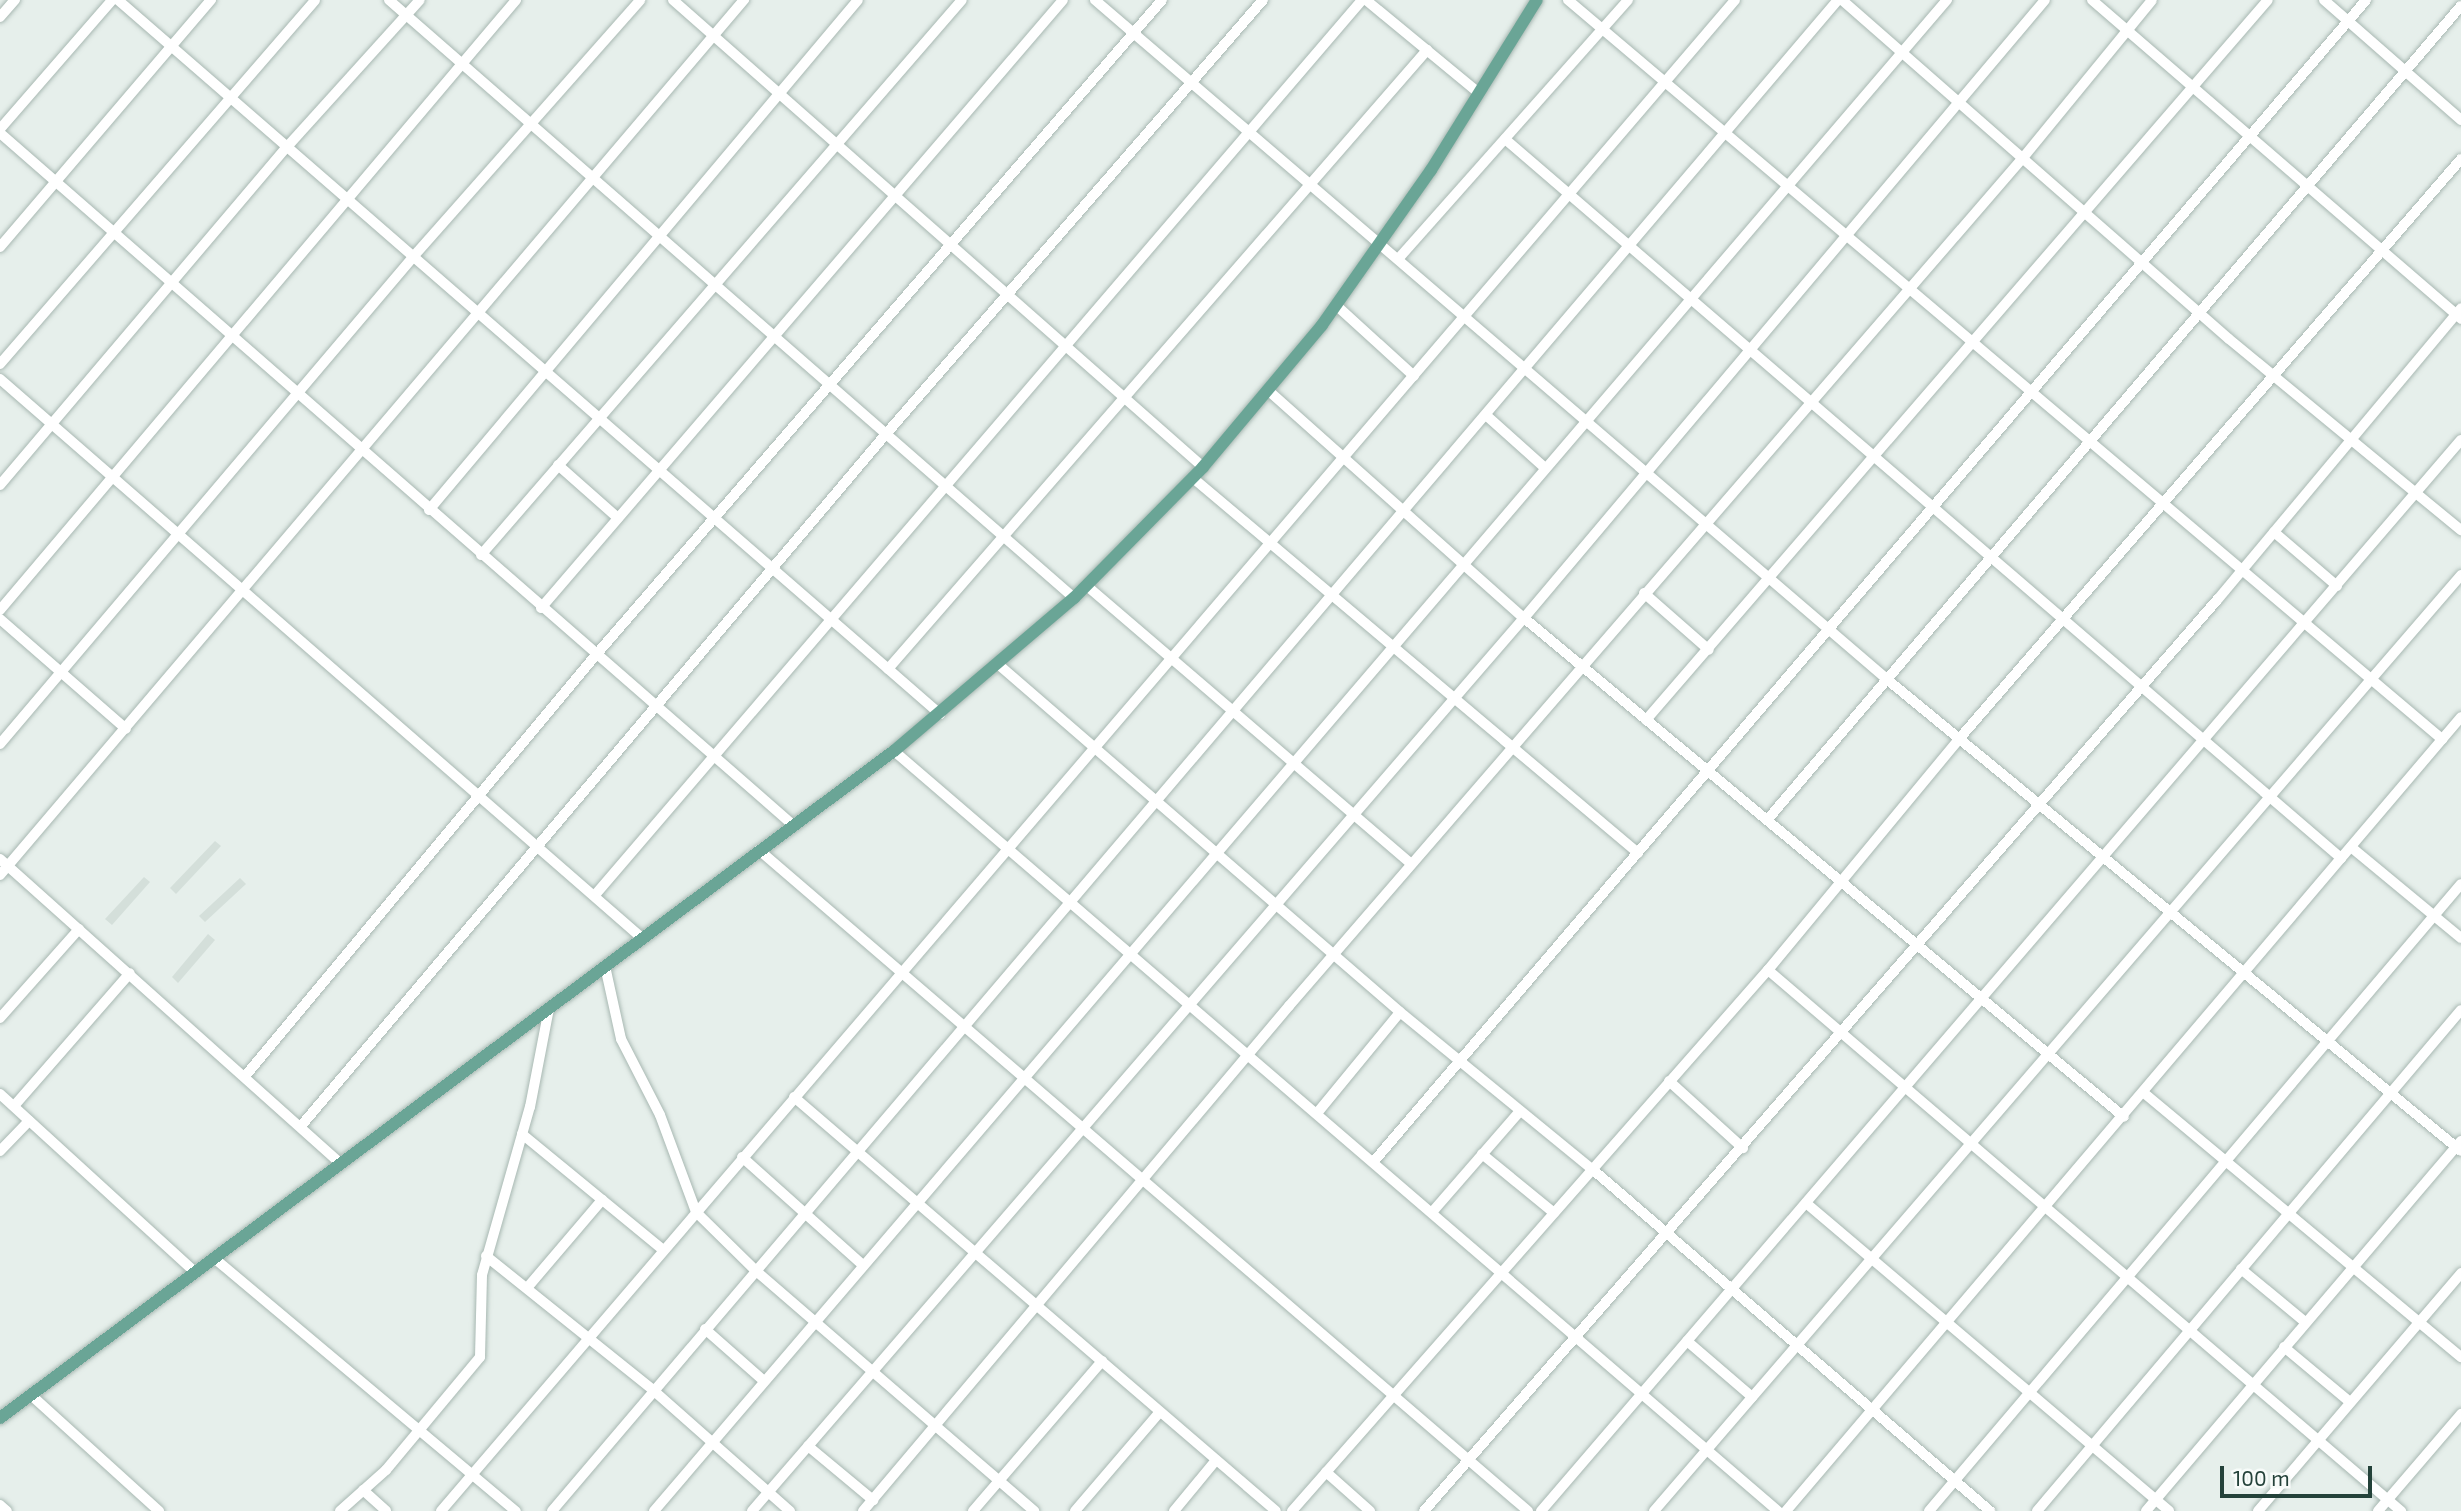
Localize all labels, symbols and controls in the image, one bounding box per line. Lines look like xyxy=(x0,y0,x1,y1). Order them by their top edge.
scale bar xyxy=(2223,1452,2375,1496)
text: 100 m xyxy=(2233,1465,2290,1490)

